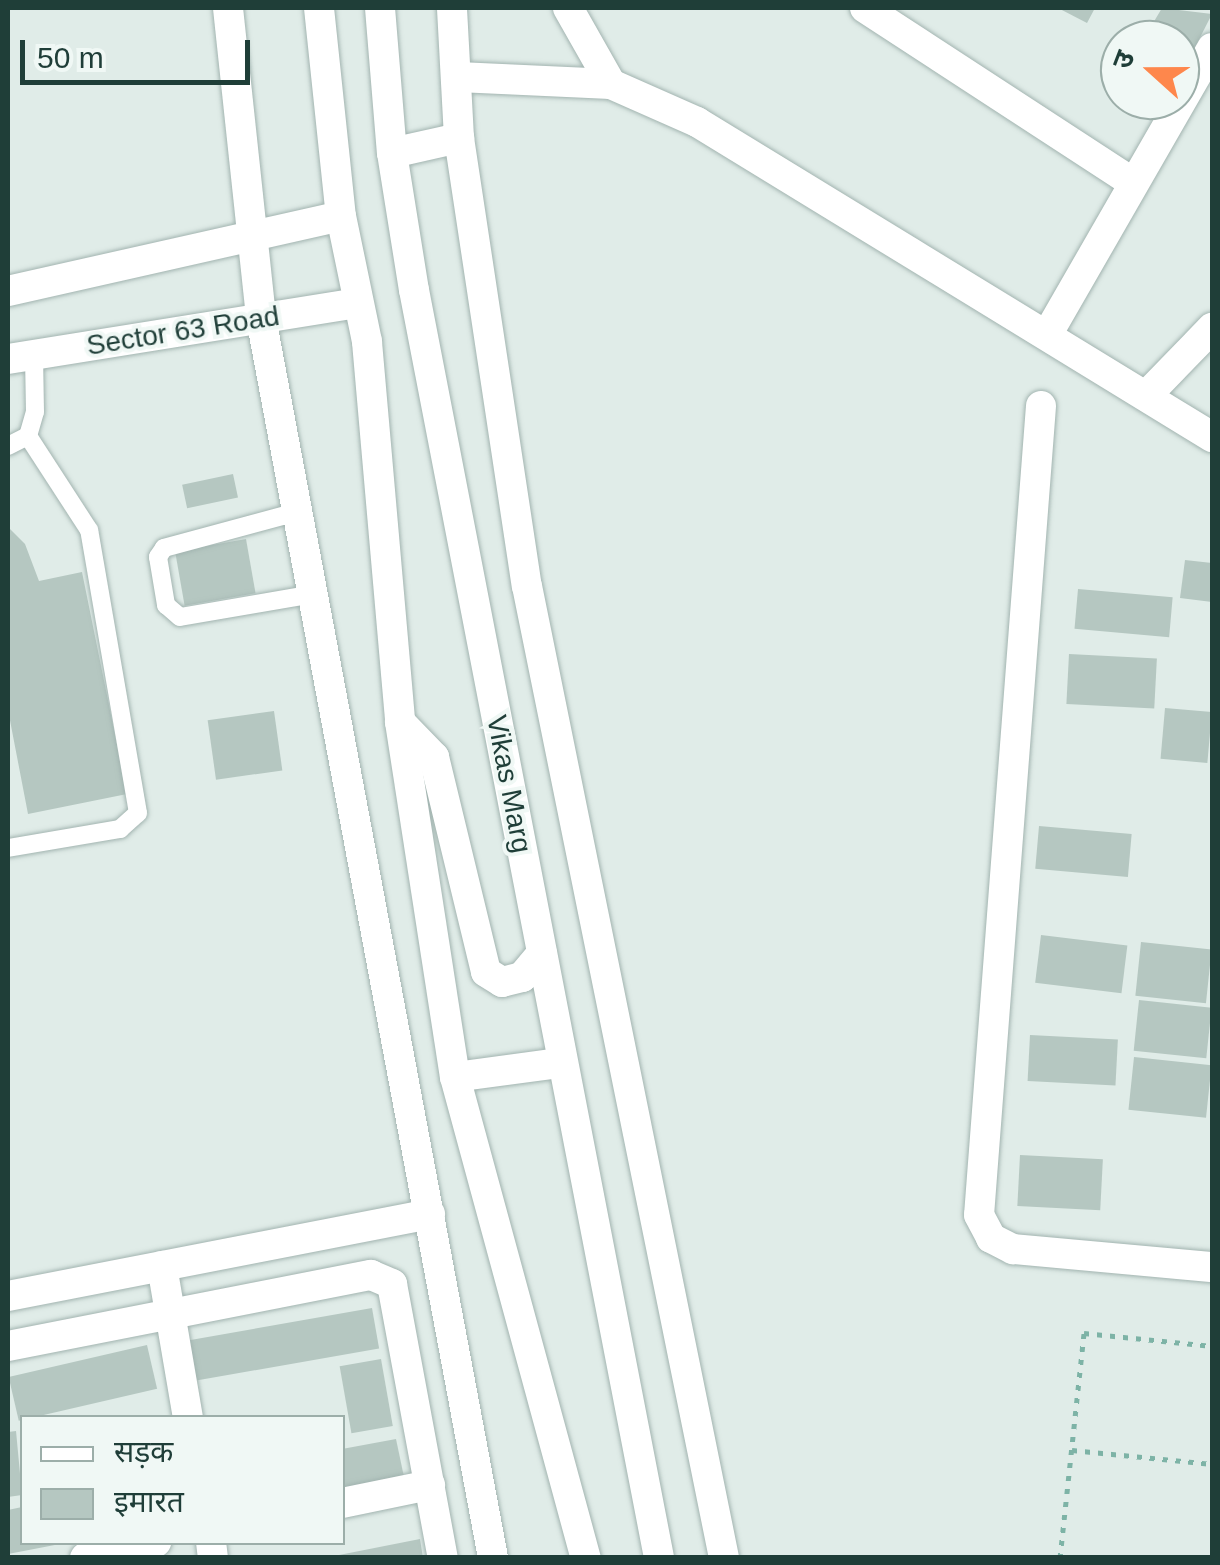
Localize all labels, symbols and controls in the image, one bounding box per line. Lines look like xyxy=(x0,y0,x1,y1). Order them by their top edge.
scale bar xyxy=(25,20,255,82)
north arrow xyxy=(1100,20,1200,120)
text: 50 m xyxy=(37,41,104,74)
text: उ xyxy=(1106,47,1141,73)
street label: Sector 63 Road xyxy=(84,299,282,363)
street label: Vikas Marg xyxy=(479,712,539,856)
legend xyxy=(20,1415,345,1545)
text: सड़क xyxy=(114,1435,173,1468)
text: इमारत xyxy=(114,1485,184,1518)

